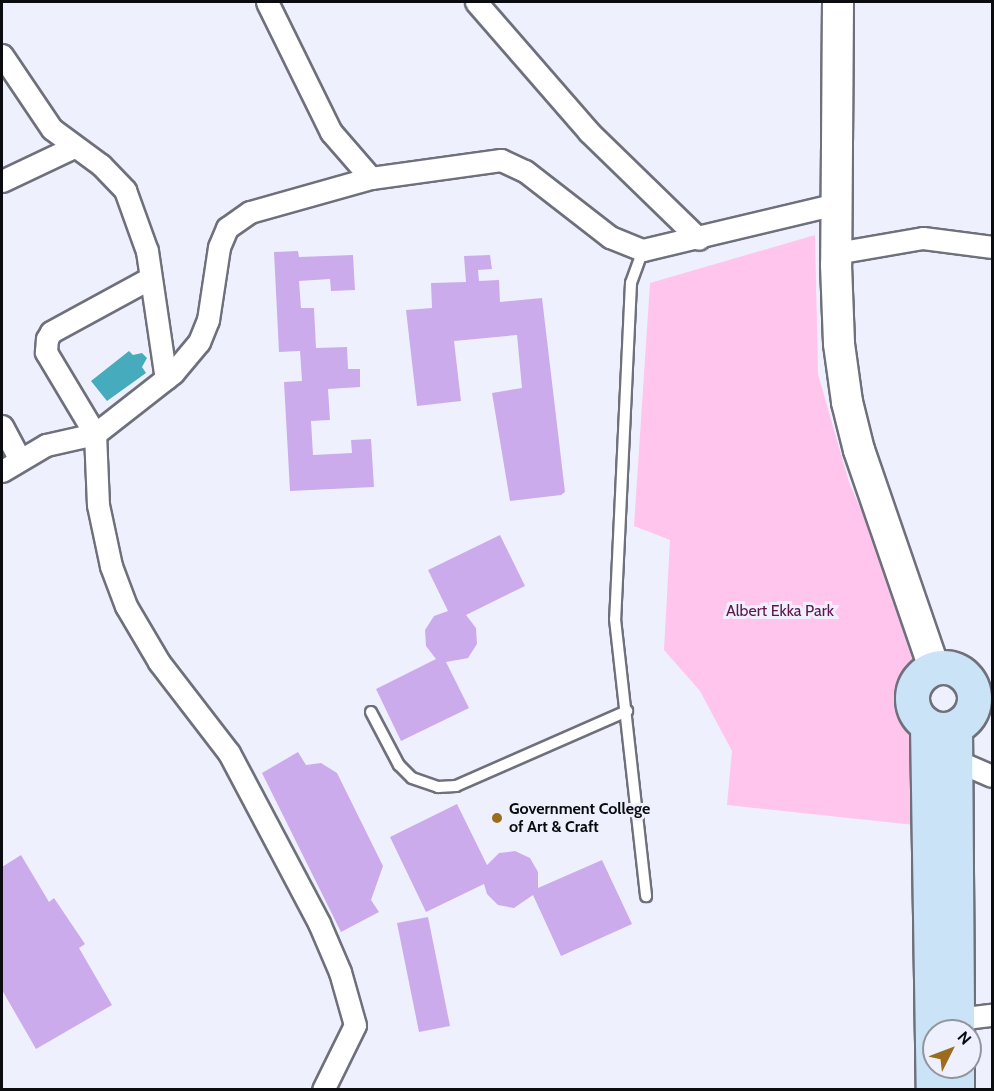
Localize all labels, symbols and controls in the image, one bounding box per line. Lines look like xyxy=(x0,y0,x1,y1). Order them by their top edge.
park label: Albert Ekka Park xyxy=(726,601,834,621)
place label: Government College of Art & Craft xyxy=(509,799,650,837)
marker: Government College of Art & Craft xyxy=(490,811,504,825)
north arrow xyxy=(922,1019,982,1079)
text: N xyxy=(953,1027,975,1049)

